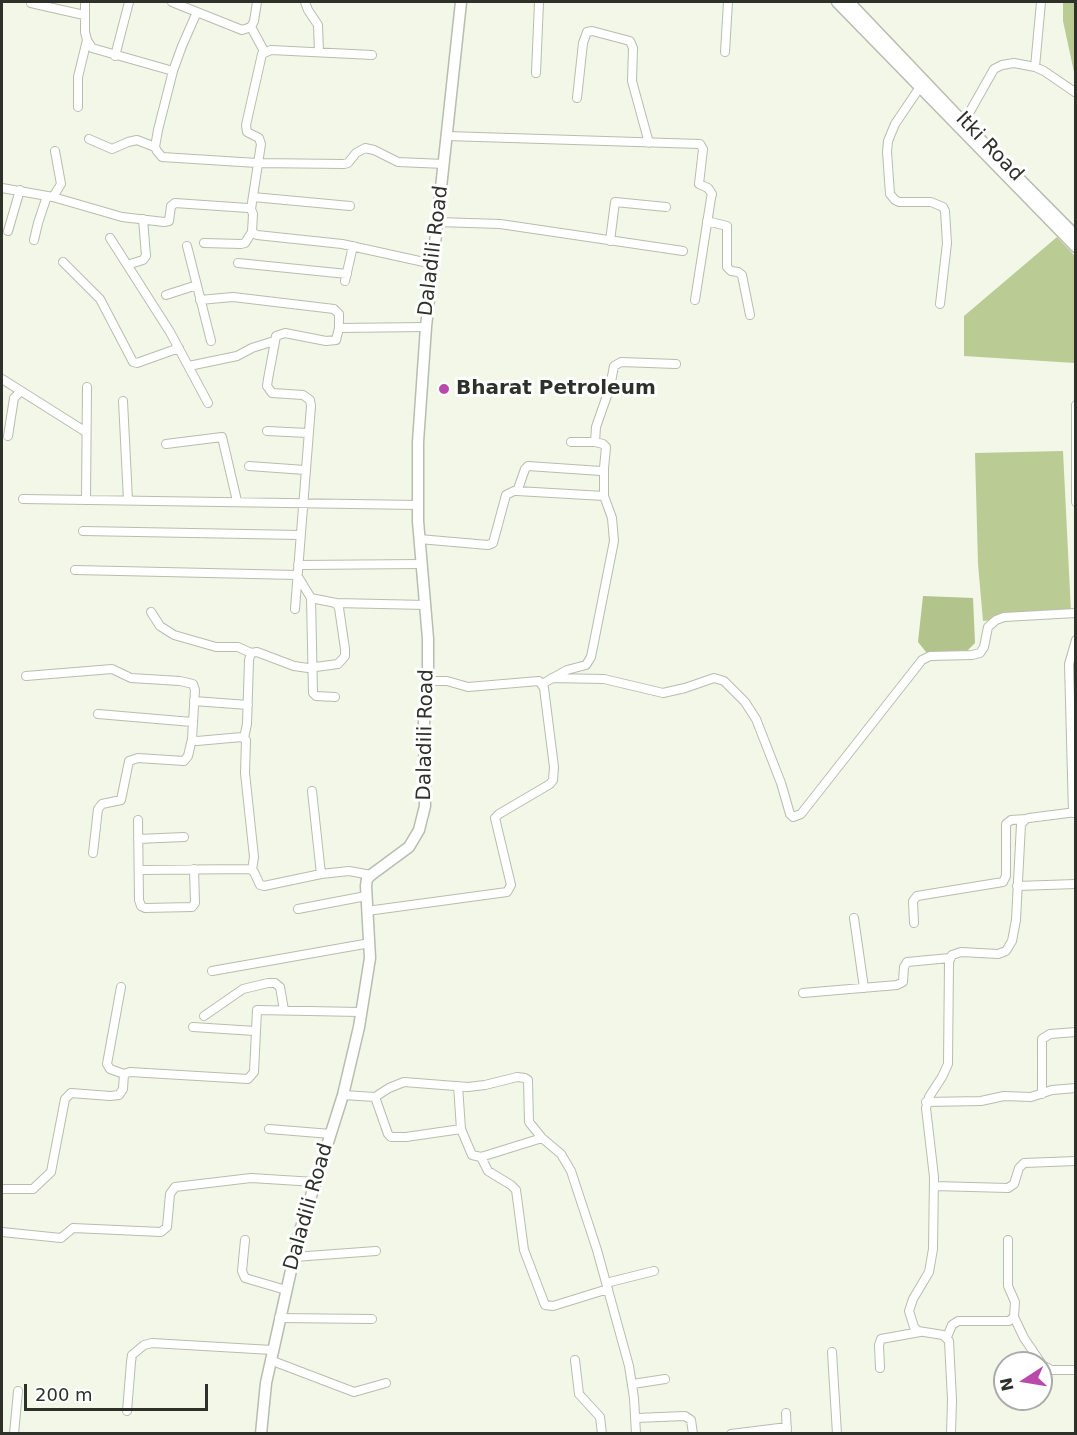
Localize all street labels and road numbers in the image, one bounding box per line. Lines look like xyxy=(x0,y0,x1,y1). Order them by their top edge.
street label: Itki Road xyxy=(950,107,1028,187)
street label: Daladili Road xyxy=(414,184,454,318)
street label: Daladili Road xyxy=(413,669,439,801)
street label: Daladili Road xyxy=(279,1141,339,1273)

